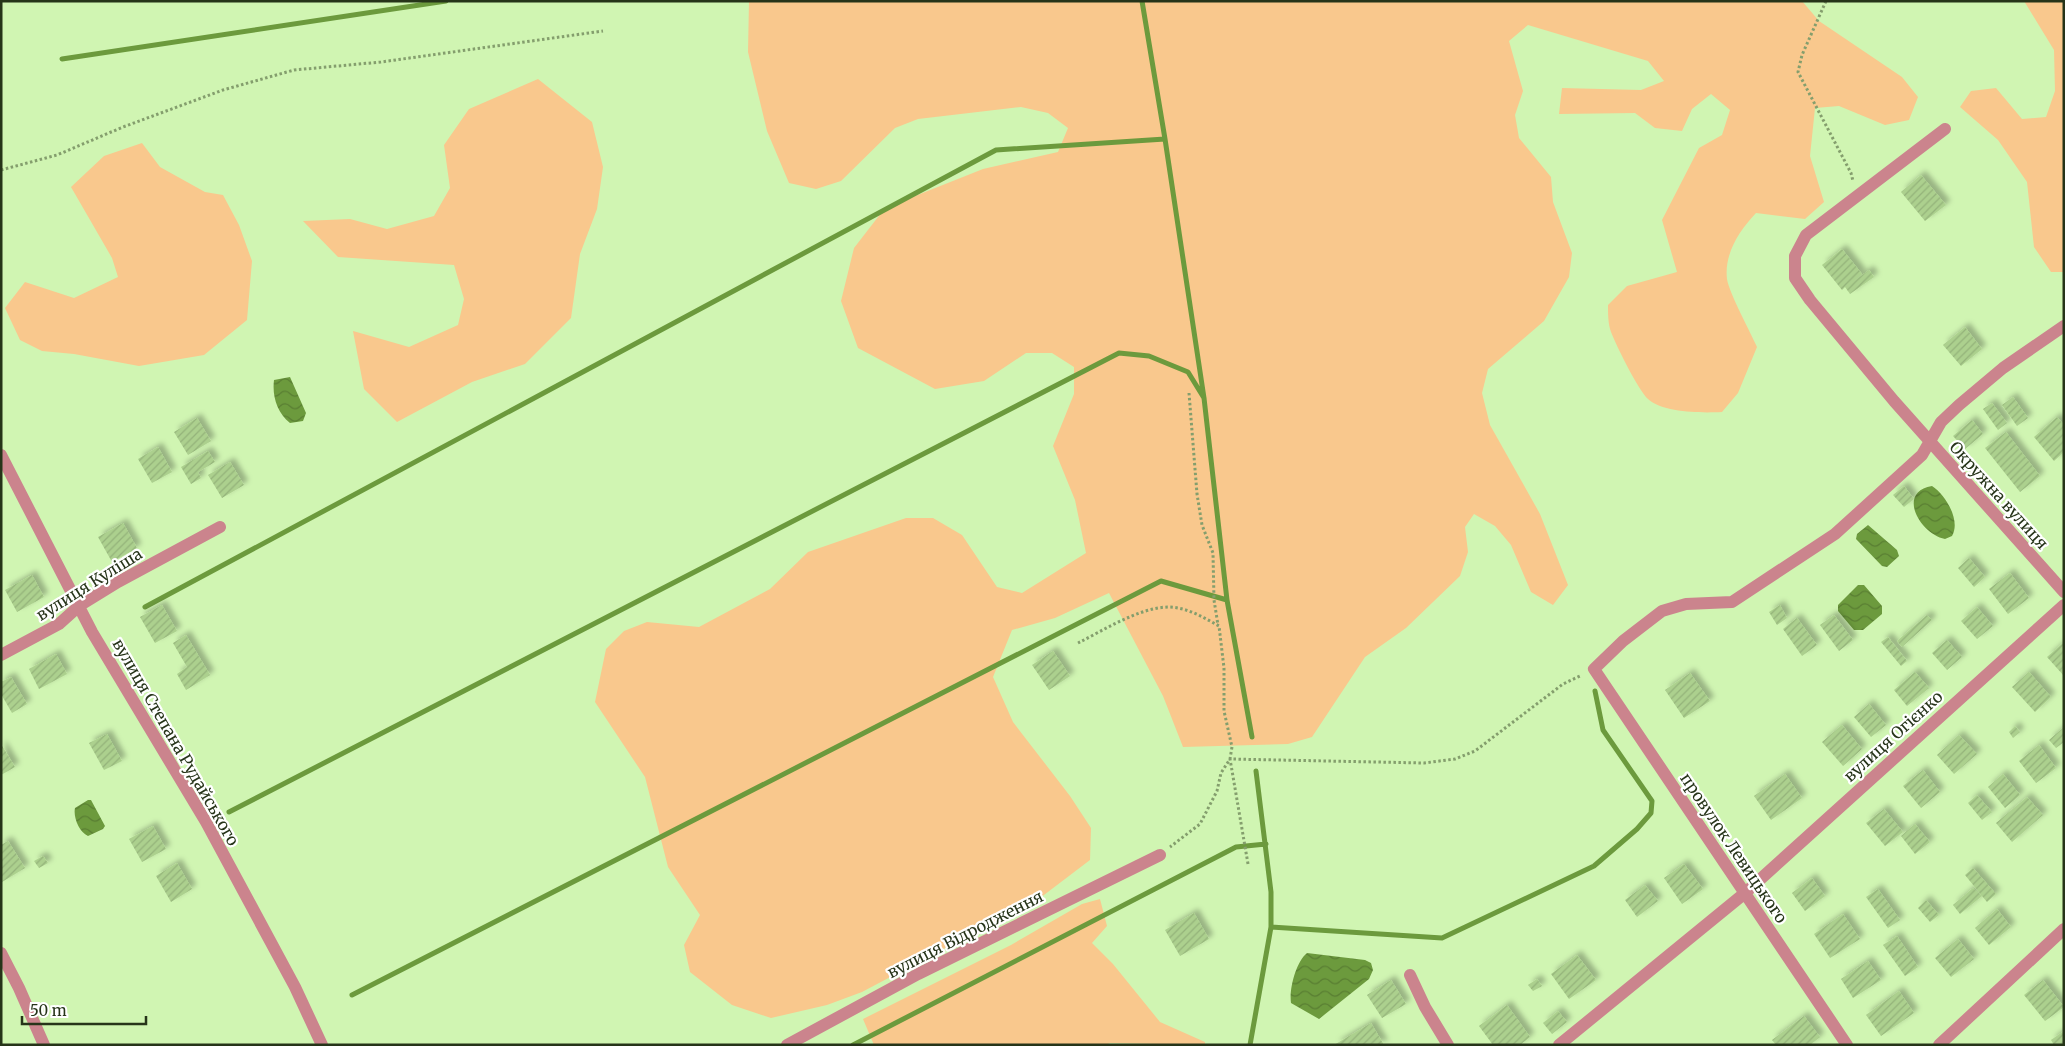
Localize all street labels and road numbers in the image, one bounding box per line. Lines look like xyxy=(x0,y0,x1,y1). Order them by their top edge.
street label: Окружна вулиця xyxy=(1945,437,2053,553)
street label: вулиця Куліша xyxy=(32,543,146,625)
street label: вулиця Степана Рудайського xyxy=(108,635,244,849)
street label: вулиця Огієнко xyxy=(1839,686,1947,786)
street label: провулок Левицького xyxy=(1676,769,1792,927)
street label: вулиця Відродження xyxy=(884,886,1046,982)

